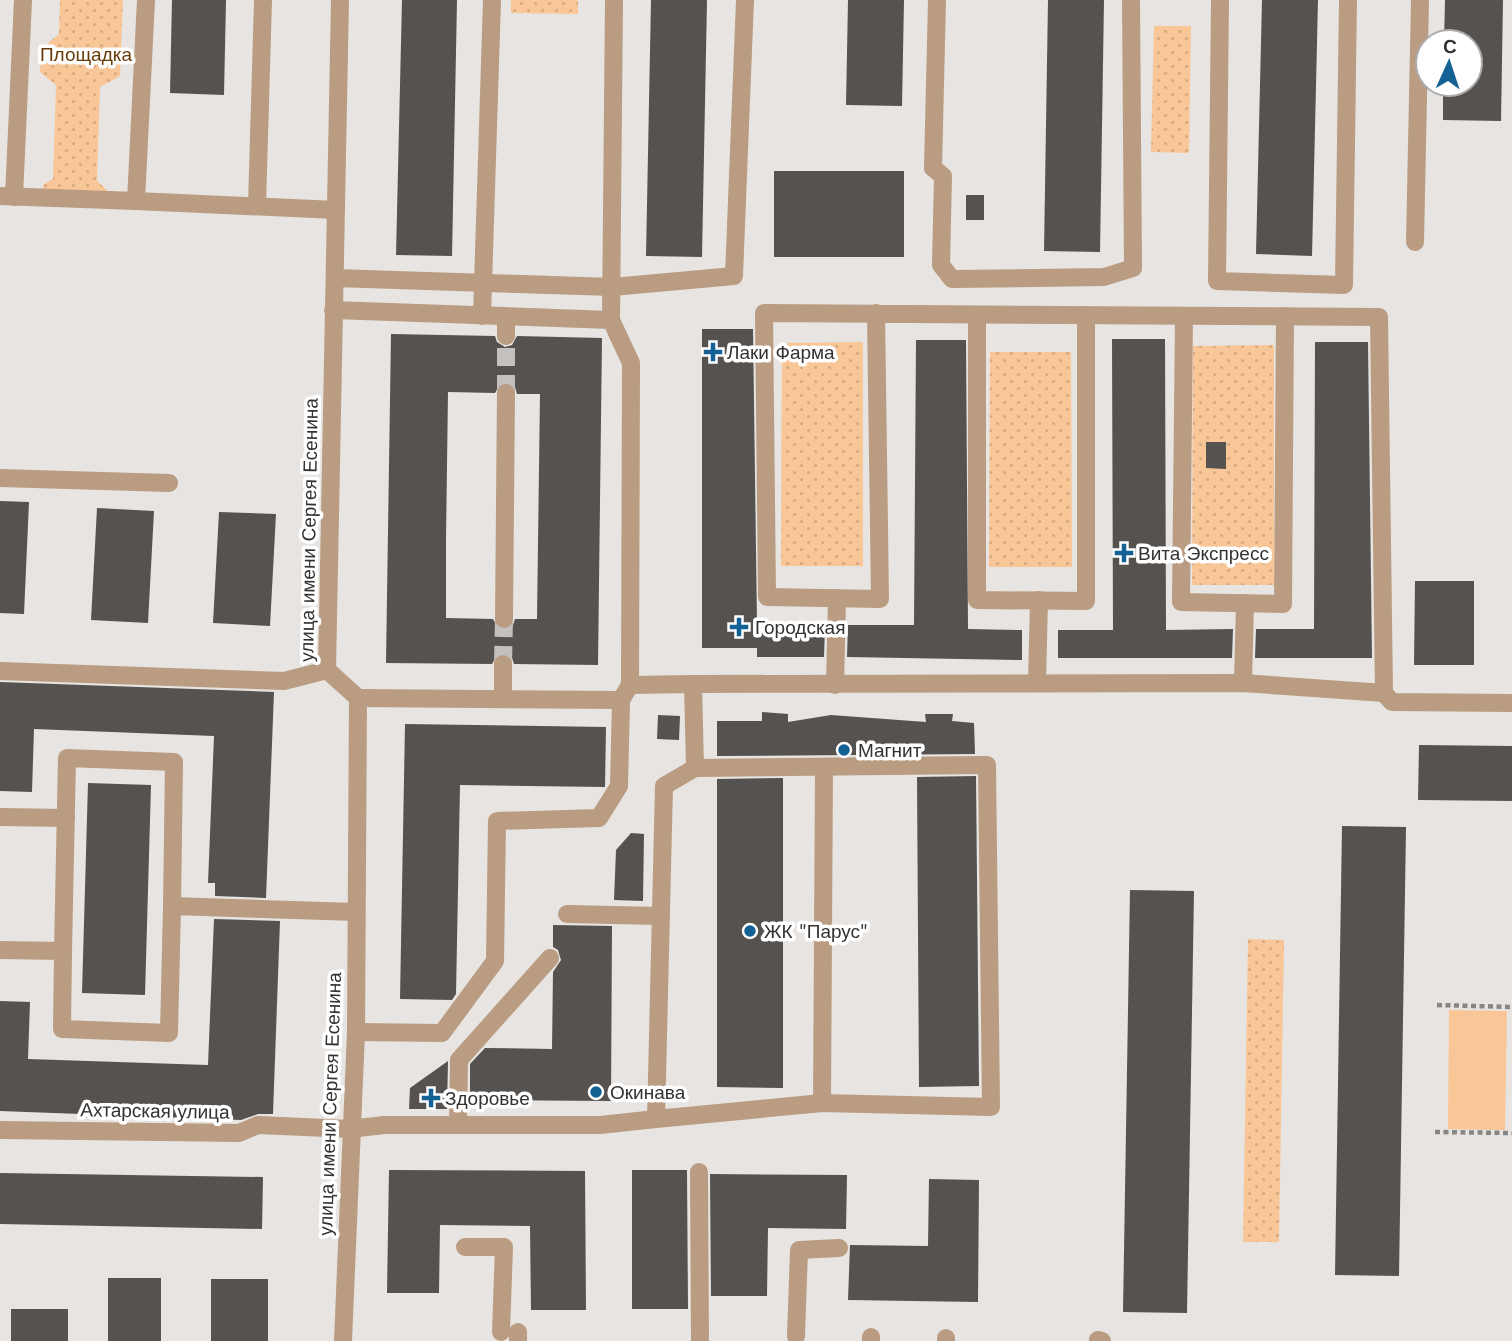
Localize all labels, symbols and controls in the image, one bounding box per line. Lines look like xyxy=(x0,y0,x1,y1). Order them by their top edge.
north arrow xyxy=(1414,28,1484,98)
text: С xyxy=(1442,35,1458,58)
park label: Площадка xyxy=(40,43,132,66)
place label: Лаки Фарма xyxy=(727,341,835,364)
marker: Лаки Фарма xyxy=(705,344,721,360)
street label: улица имени Сергея Есенина xyxy=(295,397,323,662)
place label: Вита Экспресс xyxy=(1138,542,1269,565)
marker: Вита Экспресс xyxy=(1116,545,1132,561)
place label: Городская xyxy=(755,616,845,639)
marker: Городская xyxy=(729,617,749,637)
place label: Магнит xyxy=(858,739,922,762)
marker: Магнит xyxy=(836,742,852,758)
place label: ЖК "Парус" xyxy=(764,920,868,943)
marker: ЖК "Парус" xyxy=(742,923,758,939)
street label: улица имени Сергея Есенина xyxy=(314,971,346,1236)
place label: Окинава xyxy=(610,1081,686,1104)
marker: Окинава xyxy=(588,1084,604,1100)
place label: Здоровье xyxy=(445,1087,530,1110)
marker: Здоровье xyxy=(423,1090,439,1106)
street label: Ахтарская улица xyxy=(80,1098,230,1124)

